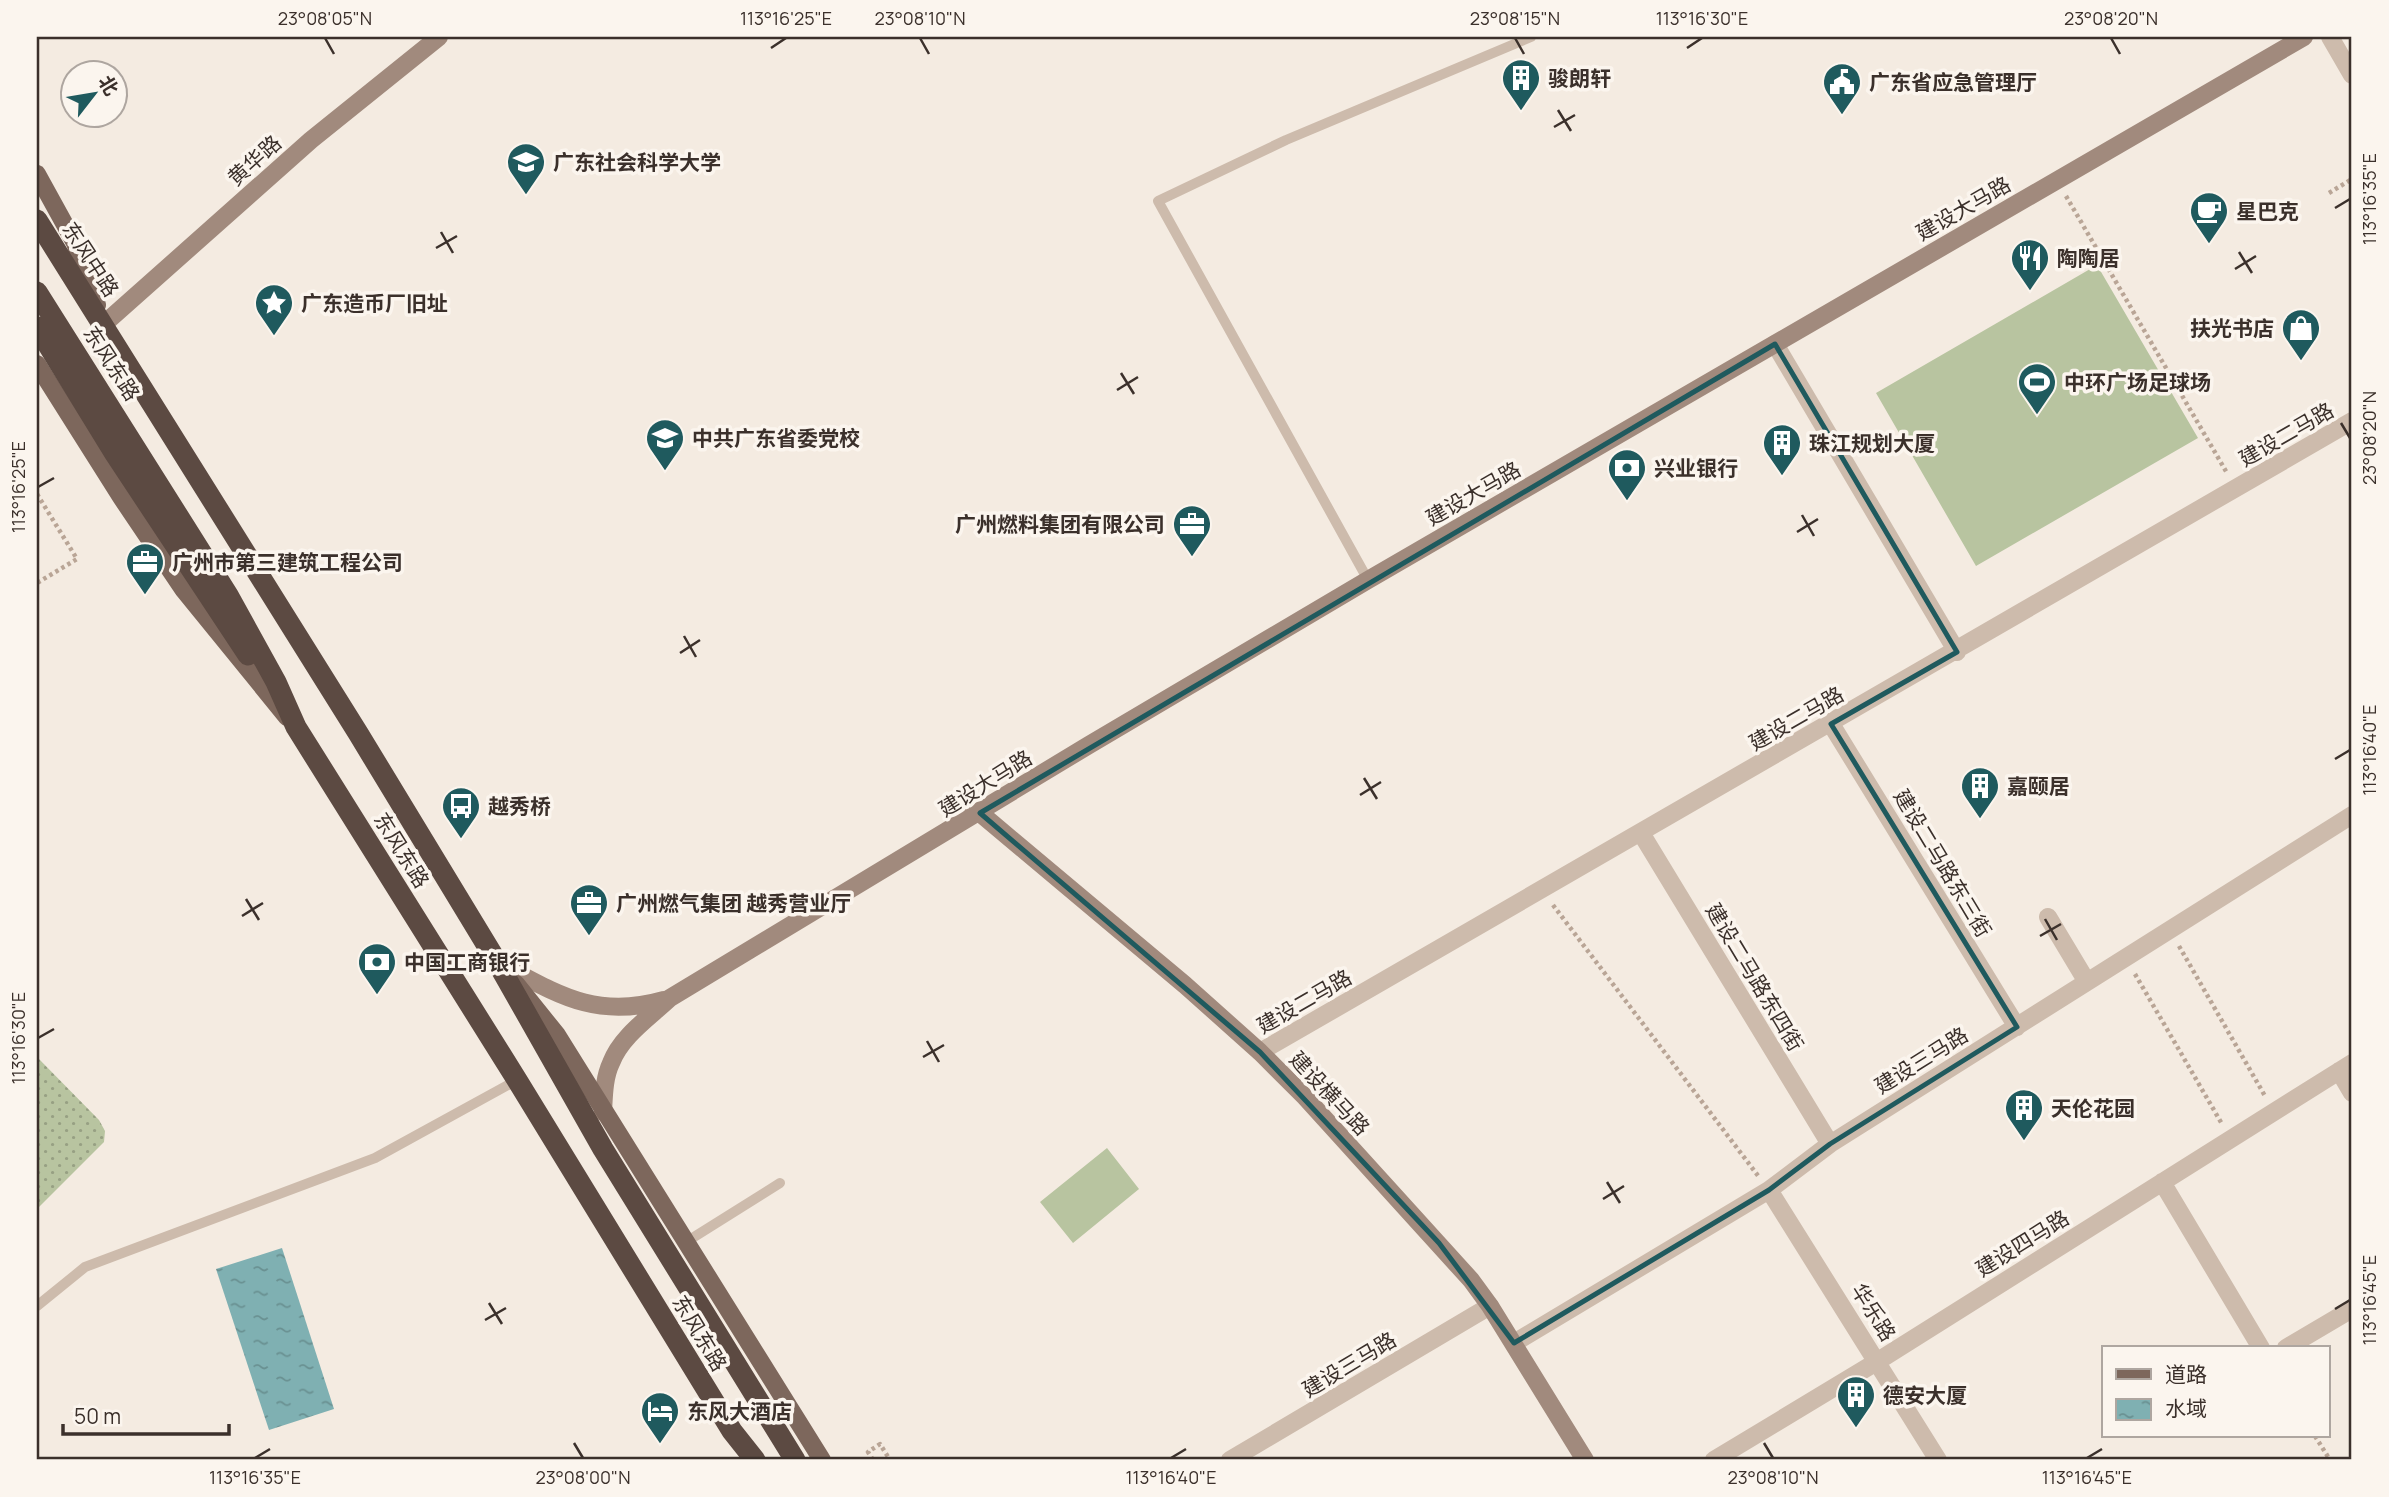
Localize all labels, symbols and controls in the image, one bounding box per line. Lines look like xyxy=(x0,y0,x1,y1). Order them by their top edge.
text: 23°08'05"N xyxy=(278,6,372,30)
text: 113°16'25"E xyxy=(740,6,832,30)
text: 23°08'10"N xyxy=(875,6,965,30)
text: 23°08'15"N xyxy=(1470,6,1560,30)
text: 113°16'30"E xyxy=(1656,6,1748,30)
text: 23°08'20"N xyxy=(2064,6,2158,30)
building icon: 骏朗轩 xyxy=(1500,57,1542,112)
north arrow xyxy=(60,60,130,130)
public building icon: 广东省应急管理厅 xyxy=(1821,61,1863,116)
place label: 骏朗轩 xyxy=(1548,64,1611,92)
place label: 广东省应急管理厅 xyxy=(1869,68,2037,96)
text: 北 xyxy=(93,70,125,100)
street label: 黄华路 xyxy=(221,129,287,191)
school or university icon: 广东社会科学大学 xyxy=(505,141,547,196)
place label: 广东社会科学大学 xyxy=(553,148,721,176)
text: 113°16'35"E xyxy=(2357,153,2381,245)
street label: 建设大马路 xyxy=(1911,170,2015,246)
cafe icon: 星巴克 xyxy=(2188,190,2230,245)
place label: 星巴克 xyxy=(2236,197,2299,225)
street label: 东风中路 xyxy=(56,216,126,302)
restaurant icon: 陶陶居 xyxy=(2009,237,2051,292)
place label: 陶陶居 xyxy=(2057,244,2120,272)
place icon: 广东造币厂旧址 xyxy=(253,282,295,337)
place label: 广东造币厂旧址 xyxy=(301,289,448,317)
shop icon: 扶光书店 xyxy=(2280,307,2322,362)
place label: 扶光书店 xyxy=(2190,314,2274,342)
street label: 东风东路 xyxy=(77,320,147,406)
sports icon: 中环广场足球场 xyxy=(2016,361,2058,416)
place label: 中环广场足球场 xyxy=(2064,368,2211,396)
text: 23°08'20"N xyxy=(2357,391,2381,485)
street label: 建设二马路 xyxy=(2234,396,2338,472)
school or university icon: 中共广东省委党校 xyxy=(644,417,686,472)
building icon: 珠江规划大厦 xyxy=(1761,422,1803,477)
place label: 中共广东省委党校 xyxy=(692,424,860,452)
place label: 珠江规划大厦 xyxy=(1809,429,1935,457)
text: 113°16'25"E xyxy=(6,441,30,533)
bank icon: 兴业银行 xyxy=(1606,447,1648,502)
place label: 兴业银行 xyxy=(1654,454,1738,482)
street label: 建设大马路 xyxy=(1421,455,1525,531)
office icon: 广州燃料集团有限公司 xyxy=(1171,503,1213,558)
place label: 广州燃料集团有限公司 xyxy=(955,510,1165,538)
office icon: 广州市第三建筑工程公司 xyxy=(124,541,166,596)
place label: 广州市第三建筑工程公司 xyxy=(172,548,403,576)
street label: 建设二马路 xyxy=(1744,680,1848,756)
text: 113°16'40"E xyxy=(2357,705,2381,795)
street label: 建设大马路 xyxy=(933,743,1037,823)
building icon: 嘉颐居 xyxy=(1959,765,2001,820)
place label: 嘉颐居 xyxy=(2007,772,2070,800)
street label: 建设二马路东三街 xyxy=(1888,784,1998,942)
bus stop icon: 越秀桥 xyxy=(440,785,482,840)
place label: 越秀桥 xyxy=(488,792,551,820)
street label: 东风东路 xyxy=(368,807,436,893)
office icon: 广州燃气集团 越秀营业厅 xyxy=(568,882,610,937)
place label: 广州燃气集团 越秀营业厅 xyxy=(616,889,851,917)
street label: 建设二马路东四街 xyxy=(1700,898,1810,1056)
bank icon: 中国工商银行 xyxy=(356,941,398,996)
place label: 中国工商银行 xyxy=(404,948,530,976)
street label: 建设二马路 xyxy=(1252,963,1356,1039)
text: 113°16'30"E xyxy=(6,992,30,1084)
street label: 建设三马路 xyxy=(1869,1020,1973,1100)
street label: 建设横马路 xyxy=(1284,1045,1376,1141)
building icon: 天伦花园 xyxy=(2003,1087,2045,1142)
place label: 天伦花园 xyxy=(2051,1094,2135,1122)
street label: 建设四马路 xyxy=(1970,1203,2074,1283)
text: 113°16'45"E xyxy=(2357,1255,2381,1345)
street label: 华乐路 xyxy=(1845,1278,1903,1346)
street label: 东风东路 xyxy=(666,1290,734,1376)
street label: 建设三马路 xyxy=(1297,1325,1401,1403)
legend xyxy=(2102,1346,2330,1438)
text: 道路 xyxy=(2165,1360,2207,1388)
building icon: 德安大厦 xyxy=(1835,1374,1877,1429)
place label: 德安大厦 xyxy=(1883,1381,1967,1409)
hotel icon: 东风大酒店 xyxy=(639,1390,681,1445)
scale bar xyxy=(63,1392,229,1436)
text: 水域 xyxy=(2165,1394,2207,1422)
place label: 东风大酒店 xyxy=(687,1397,792,1425)
text: 50 m xyxy=(74,1402,121,1430)
text: 113°16'35"E xyxy=(209,1465,301,1489)
text: 23°08'00"N xyxy=(536,1465,630,1489)
text: 113°16'40"E xyxy=(1126,1465,1216,1489)
text: 23°08'10"N xyxy=(1728,1465,1818,1489)
text: 113°16'45"E xyxy=(2042,1465,2132,1489)

